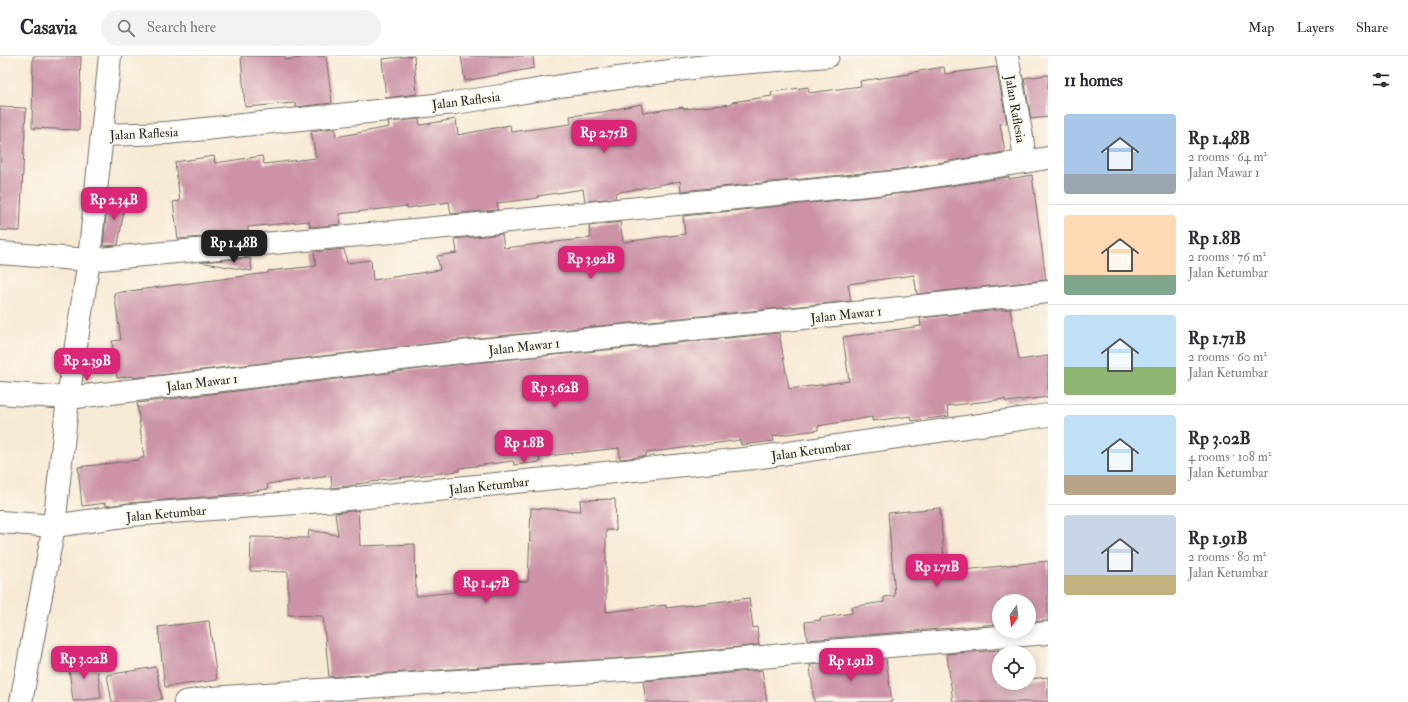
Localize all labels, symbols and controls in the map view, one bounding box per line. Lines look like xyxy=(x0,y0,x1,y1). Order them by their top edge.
search box xyxy=(101,10,381,46)
text: Casavia xyxy=(20,16,77,40)
icon: search xyxy=(115,17,137,39)
text: Search here xyxy=(147,18,216,37)
text: Map xyxy=(1248,19,1274,36)
text: Layers xyxy=(1296,19,1334,36)
text: Share xyxy=(1356,19,1388,36)
icon: filters xyxy=(1370,69,1392,91)
text: 11 homes xyxy=(1064,70,1123,91)
street label: Jalan Raflesia xyxy=(1001,73,1029,145)
street label: Jalan Raflesia xyxy=(430,89,502,113)
pin: Rp 2.75B xyxy=(563,120,645,154)
street label: Jalan Raflesia xyxy=(108,124,179,144)
text: Rp 2.75B xyxy=(580,125,628,141)
text: Rp 1.48B xyxy=(1188,128,1250,149)
icon: home xyxy=(1096,130,1144,178)
text: 2 rooms · 64 m² xyxy=(1188,149,1267,165)
text: Jalan Mawar 1 xyxy=(1188,165,1260,181)
pin: Rp 2.34B xyxy=(73,187,155,221)
text: Rp 2.34B xyxy=(90,192,138,208)
text: Rp 1.8B xyxy=(1188,228,1241,249)
pin: Rp 1.48B xyxy=(193,230,275,264)
icon: home xyxy=(1096,231,1144,279)
text: Rp 1.48B xyxy=(210,235,258,251)
pin: Rp 3.92B xyxy=(550,246,632,280)
text: 2 rooms · 76 m² xyxy=(1188,249,1266,265)
text: Rp 3.92B xyxy=(567,251,615,267)
text: Jalan Ketumbar xyxy=(1188,265,1268,281)
street label: Jalan Mawar 1 xyxy=(809,303,883,327)
text: Rp 1.71B xyxy=(1188,328,1246,349)
icon: home xyxy=(1096,331,1144,379)
street label: Jalan Mawar 1 xyxy=(487,335,561,359)
pin: Rp 2.39B xyxy=(46,348,128,382)
text: 2 rooms · 60 m² xyxy=(1188,349,1267,365)
text: Rp 2.39B xyxy=(63,353,111,369)
text: Jalan Ketumbar xyxy=(1188,365,1268,381)
street label: Jalan Mawar 1 xyxy=(165,371,239,395)
pin: Rp 3.62B xyxy=(514,375,596,409)
text: Rp 3.62B xyxy=(531,380,579,396)
text: Rp 3.02B xyxy=(1188,428,1251,449)
pin: Rp 1.8B xyxy=(487,430,561,464)
icon: home xyxy=(1096,431,1144,479)
text: Rp 1.8B xyxy=(504,435,544,451)
street label: Jalan Ketumbar xyxy=(769,437,852,465)
text: 4 rooms · 108 m² xyxy=(1188,449,1271,465)
text: Jalan Ketumbar xyxy=(1188,465,1268,481)
street label: Jalan Ketumbar xyxy=(447,474,530,498)
street label: Jalan Ketumbar xyxy=(124,503,207,526)
text: Rp 1.91B xyxy=(1188,528,1248,549)
icon: home xyxy=(1096,531,1144,579)
text: 2 rooms · 80 m² xyxy=(1188,549,1266,565)
pin: Rp 1.71B xyxy=(896,554,978,588)
text: Rp 1.71B xyxy=(915,559,959,575)
text: Jalan Ketumbar xyxy=(1188,565,1268,581)
pin: Rp 1.47B xyxy=(445,570,527,604)
text: Rp 1.47B xyxy=(462,575,510,591)
north arrow xyxy=(992,594,1036,638)
map controls xyxy=(992,594,1036,690)
pin: Rp 3.02B xyxy=(43,646,125,680)
button: locate xyxy=(992,646,1036,690)
pin: Rp 1.91B xyxy=(810,648,892,682)
text: Rp 3.02B xyxy=(60,651,108,667)
text: Rp 1.91B xyxy=(828,653,874,669)

